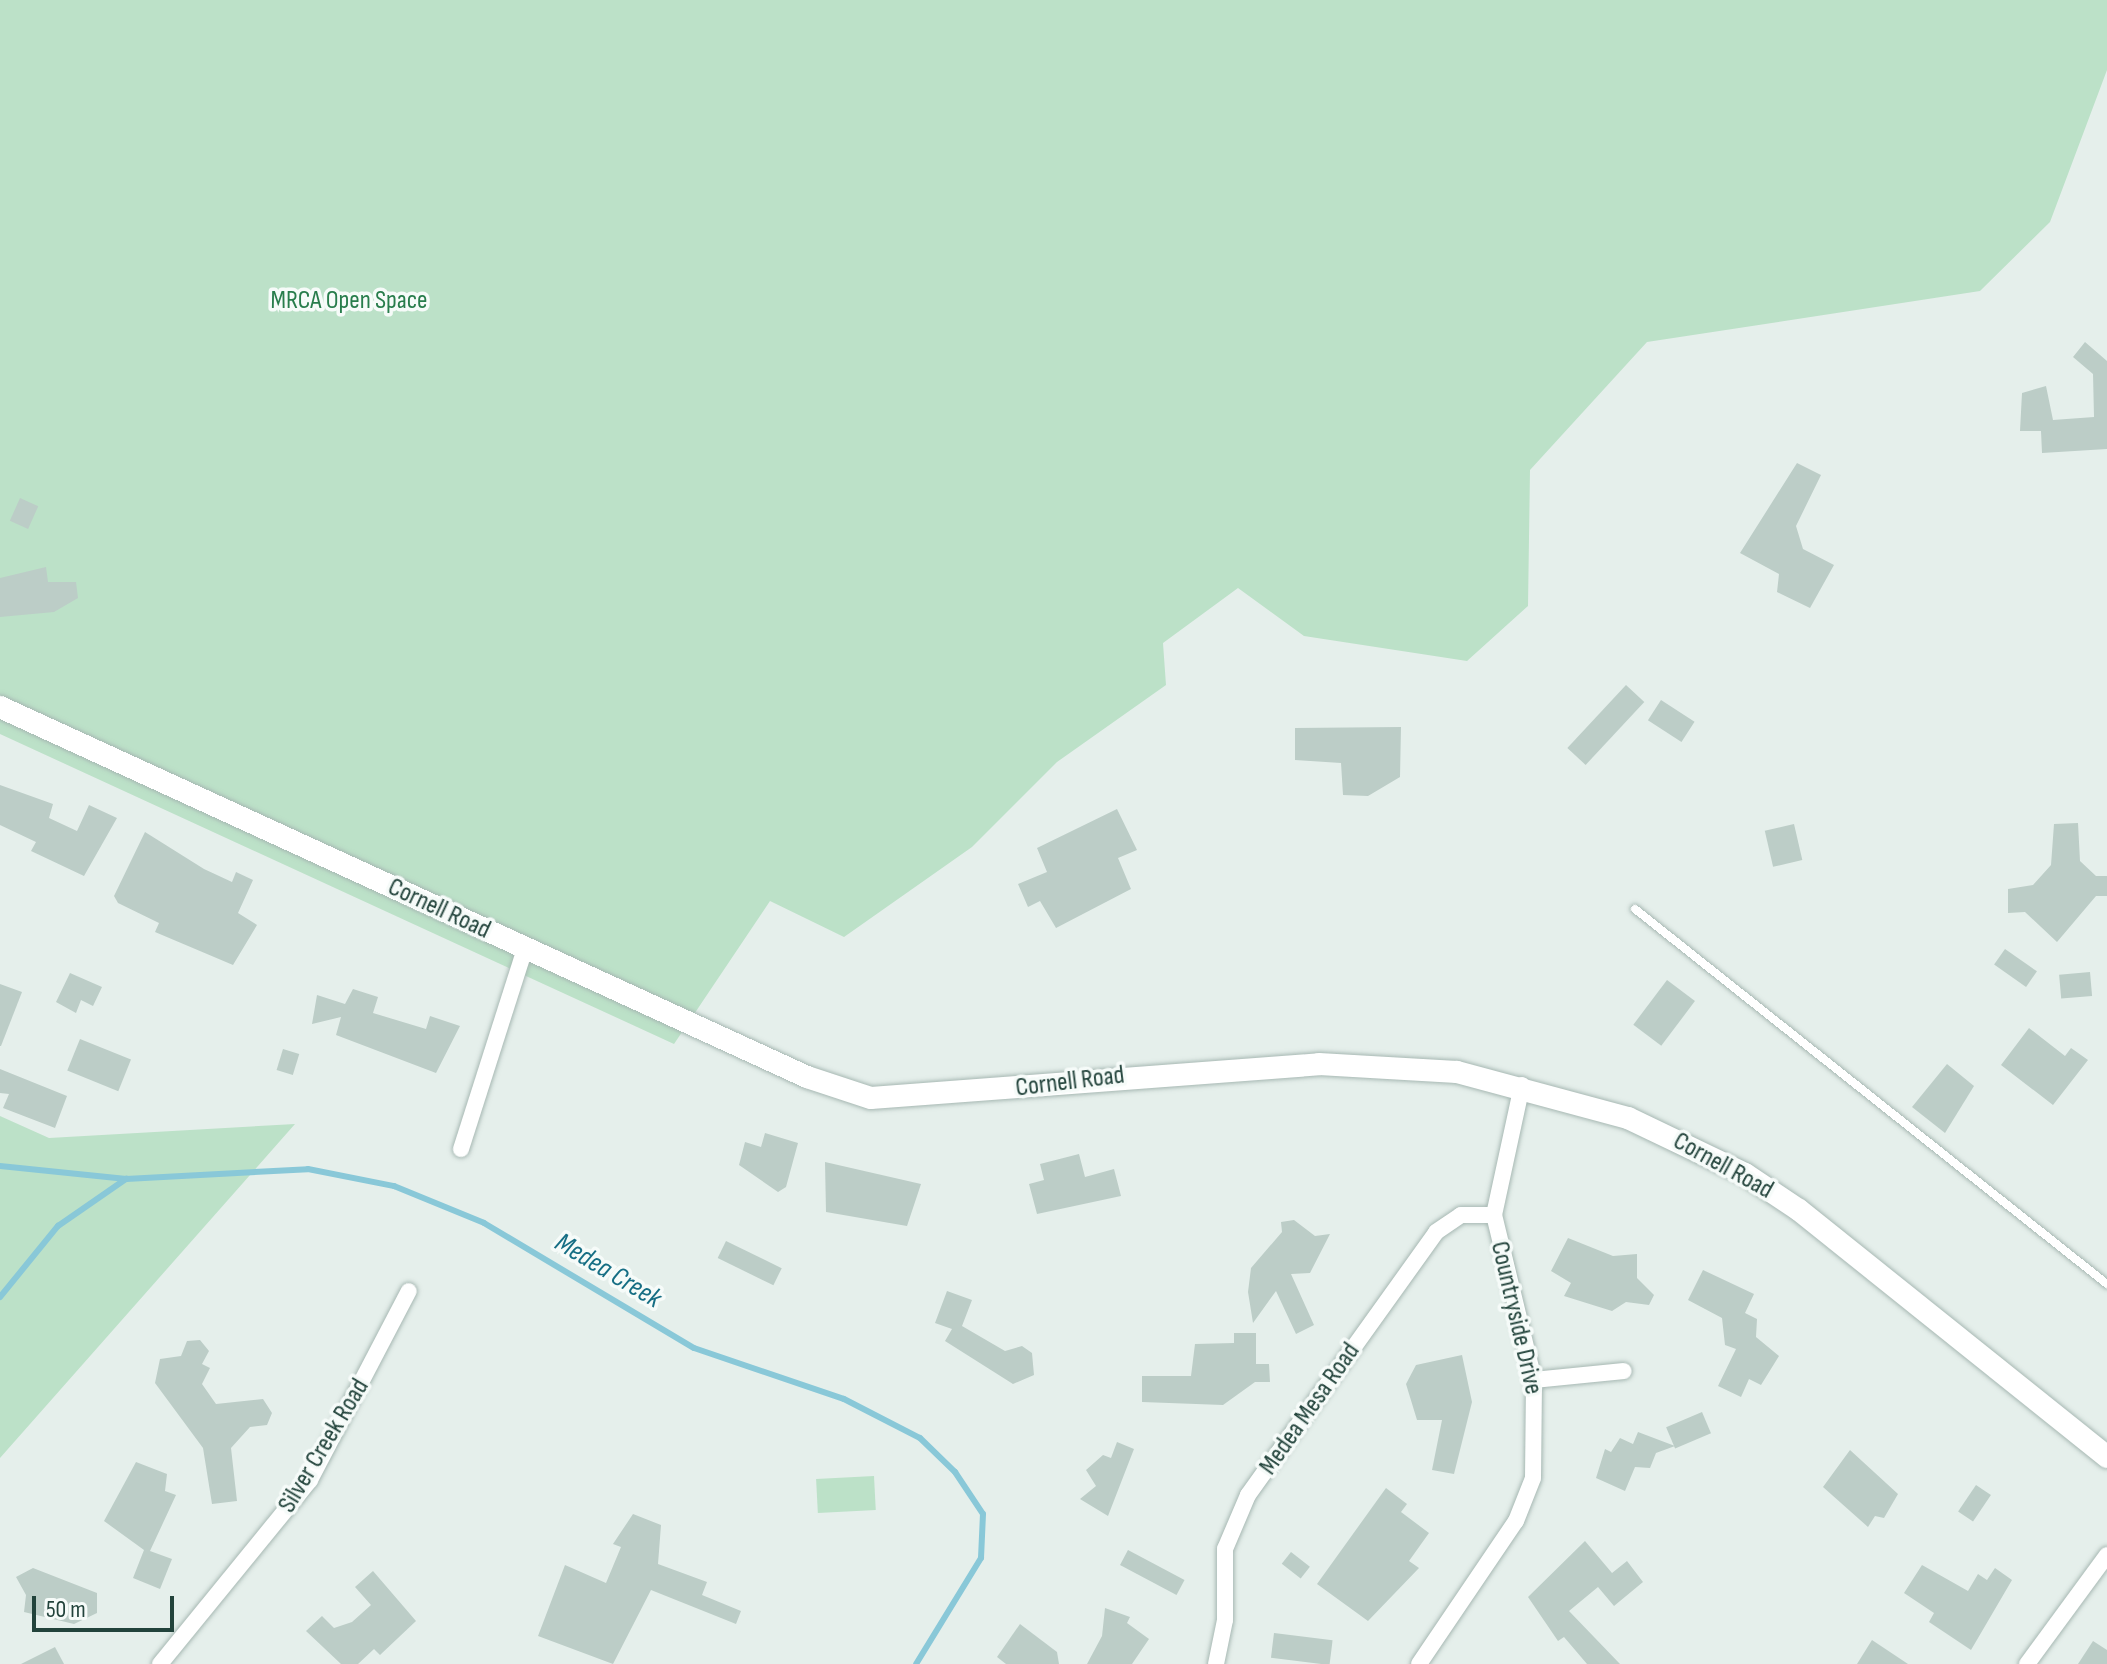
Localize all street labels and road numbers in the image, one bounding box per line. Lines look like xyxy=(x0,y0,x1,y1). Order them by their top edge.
street label: Cornell Road xyxy=(383,872,495,946)
street label: Cornell Road xyxy=(1014,1060,1126,1104)
street label: Cornell Road xyxy=(1668,1126,1778,1206)
street label: Countryside Drive xyxy=(1483,1239,1549,1397)
street label: Medea Mesa Road xyxy=(1253,1337,1367,1481)
street label: Silver Creek Road xyxy=(272,1373,376,1519)

